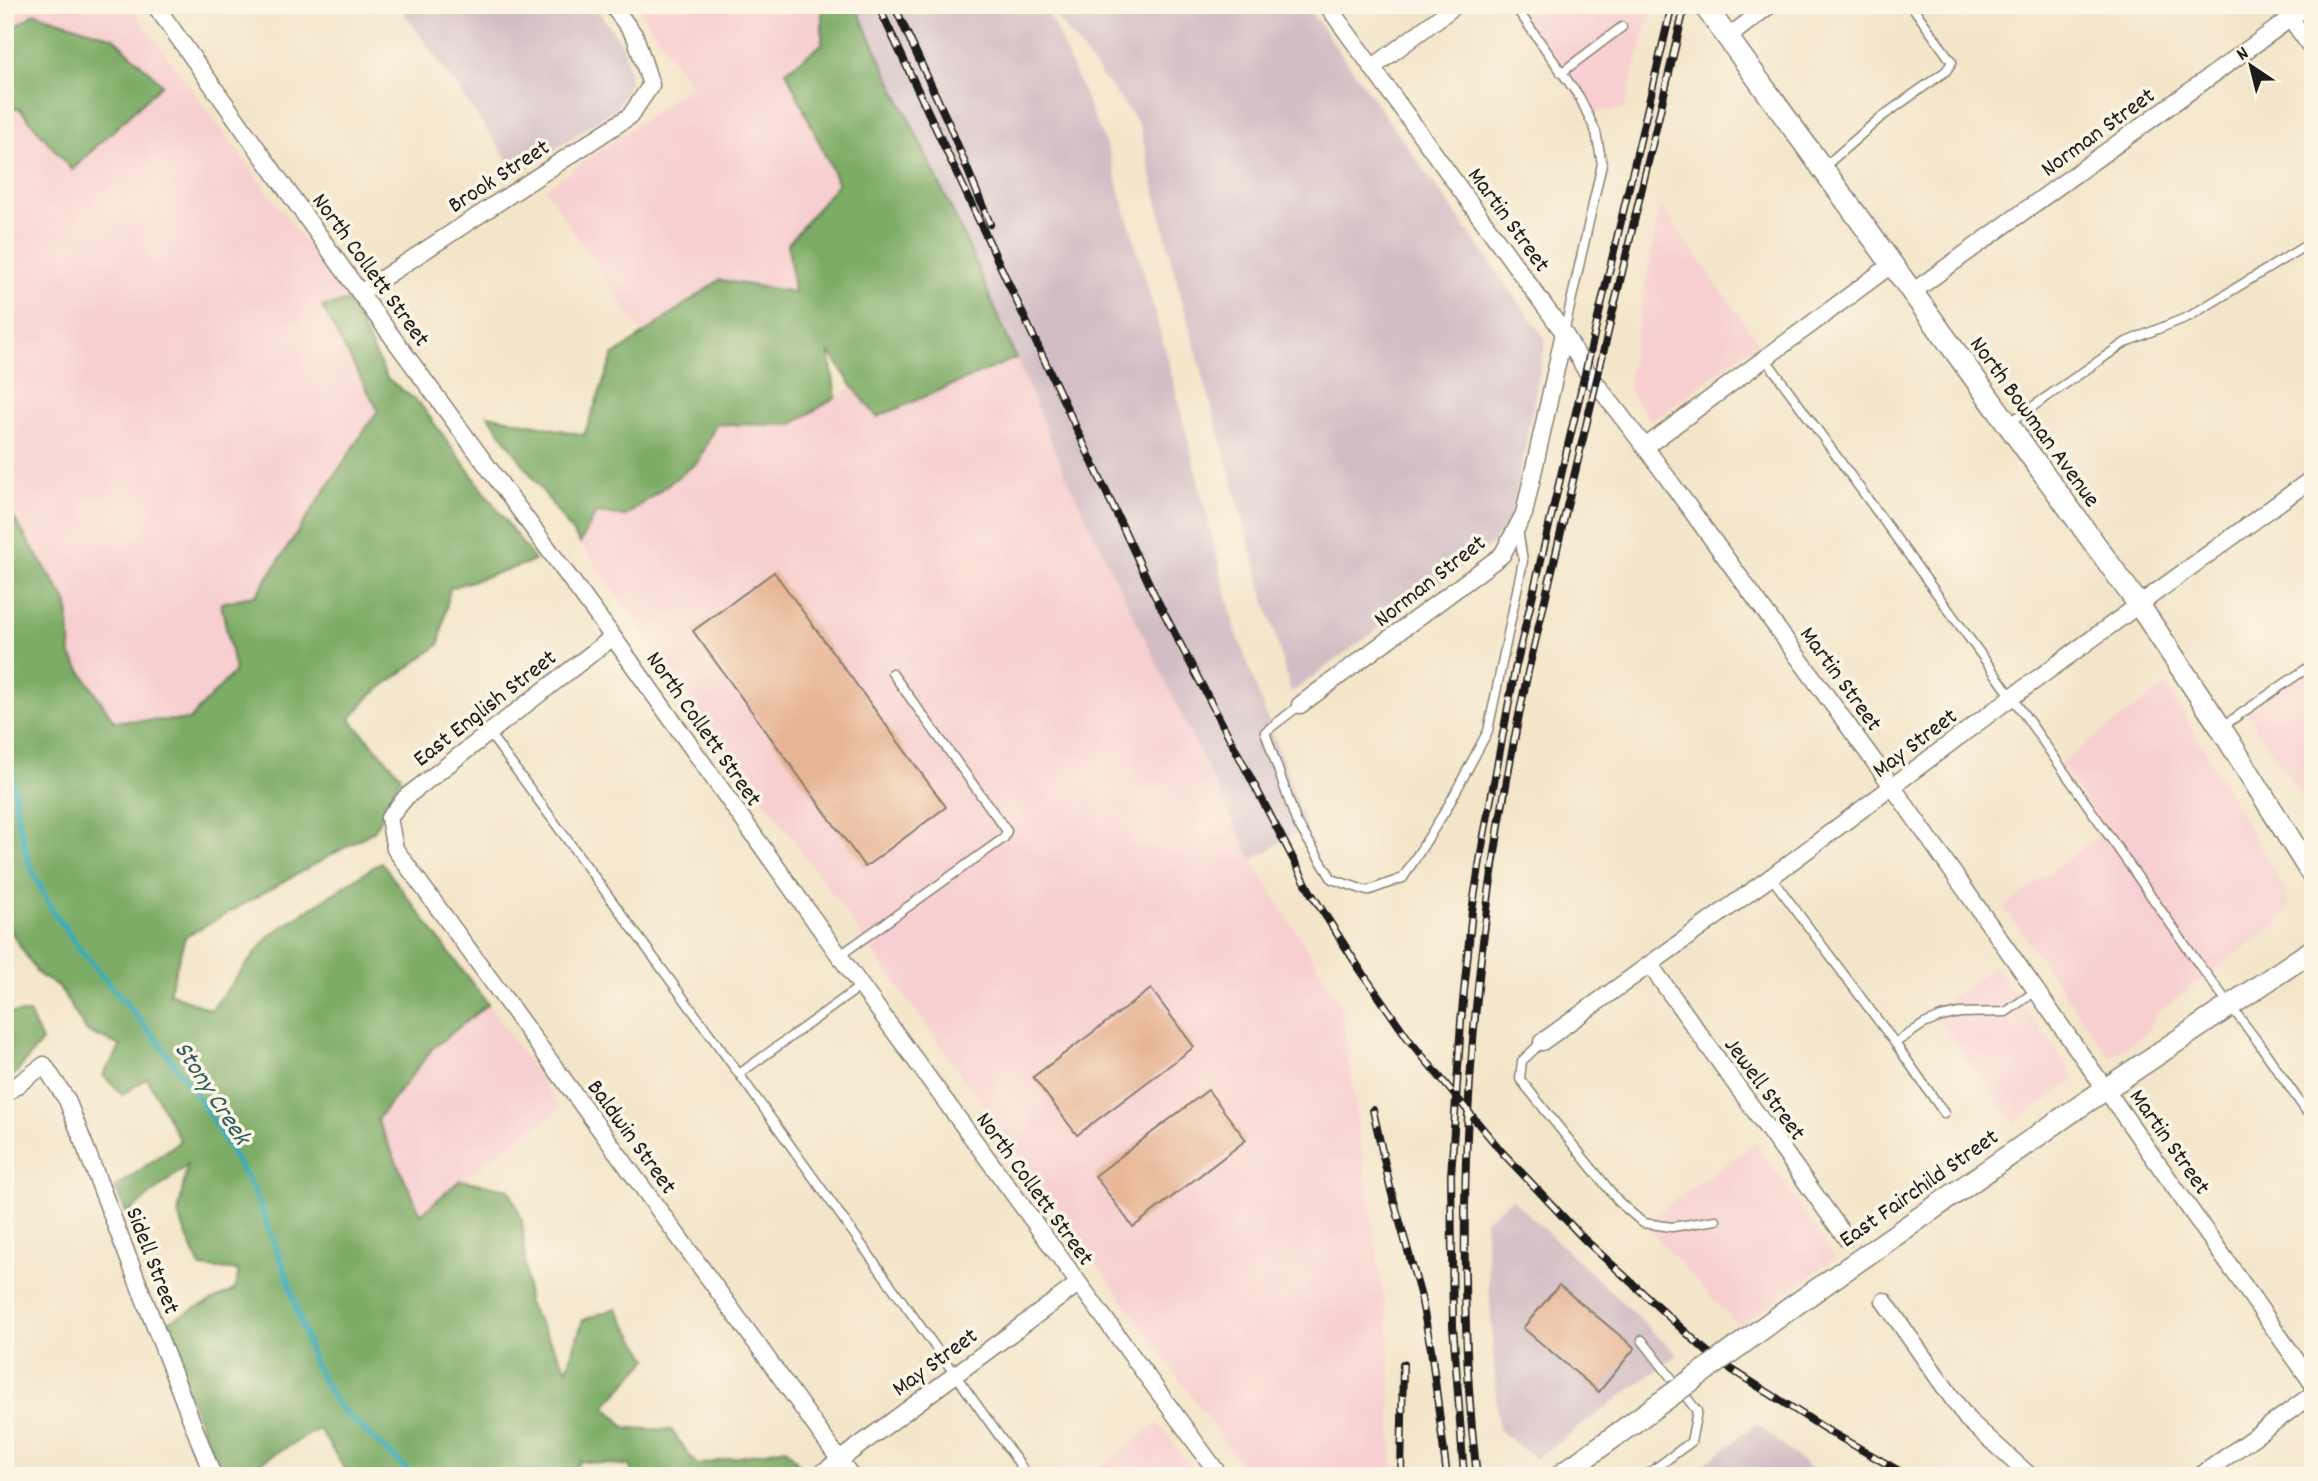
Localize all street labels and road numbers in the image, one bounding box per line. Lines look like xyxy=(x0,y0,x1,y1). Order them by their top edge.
street label: Norman Street xyxy=(2035,80,2163,187)
street label: Brook Street xyxy=(442,132,557,223)
street label: Martin Street xyxy=(1458,161,1557,280)
street label: North Collett Street xyxy=(302,187,437,355)
street label: North Bowman Avenue xyxy=(1960,330,2107,515)
street label: Norman Street xyxy=(1368,528,1494,637)
street label: Martin Street xyxy=(1790,620,1889,739)
street label: East English Street xyxy=(407,642,565,776)
street label: North Collett Street xyxy=(636,645,769,814)
street label: May Street xyxy=(1866,701,1966,788)
street label: Jewell Street xyxy=(1714,1031,1813,1149)
street label: Baldwin Street xyxy=(577,1073,684,1202)
street label: Martin Street xyxy=(2120,1083,2218,1203)
street label: North Collett Street xyxy=(966,1106,1101,1274)
street label: East Fairchild Street xyxy=(1833,1122,2006,1257)
street label: Sidell Street xyxy=(115,1203,187,1320)
street label: May Street xyxy=(886,1321,986,1406)

